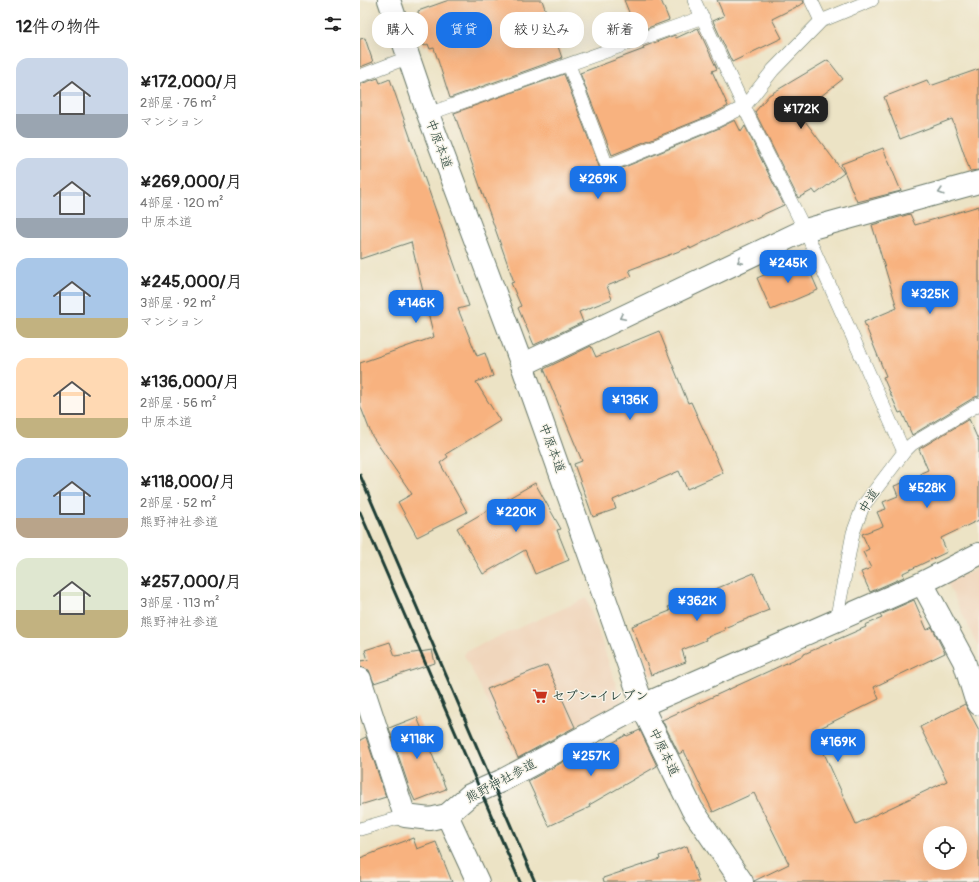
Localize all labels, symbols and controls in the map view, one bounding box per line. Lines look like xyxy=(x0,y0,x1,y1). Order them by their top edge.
chip: 購入 xyxy=(372,12,428,48)
chip: 賃貸 xyxy=(436,12,492,48)
chip: 絞り込み xyxy=(500,12,584,48)
chip: 新着 xyxy=(592,12,648,48)
icon: filters xyxy=(322,13,344,35)
text: 12件の物件 xyxy=(16,16,100,37)
text: ¥172,000/月 xyxy=(140,71,239,92)
icon: home xyxy=(48,74,96,122)
text: 2部屋 · 76 m² xyxy=(140,95,216,111)
pin: ¥172K xyxy=(773,96,829,130)
text: ¥172K xyxy=(783,101,819,117)
text: マンション xyxy=(140,114,204,130)
street label: 中原本道 xyxy=(423,117,455,171)
pin: ¥269K xyxy=(570,166,626,200)
text: ¥269,000/月 xyxy=(140,171,242,192)
text: ¥269K xyxy=(579,171,617,187)
icon: home xyxy=(48,174,96,222)
one-way arrow xyxy=(938,187,945,196)
text: 4部屋 · 120 m² xyxy=(140,195,223,211)
text: 中原本道 xyxy=(140,214,192,230)
pin: ¥245K xyxy=(760,250,816,284)
text: ¥245K xyxy=(769,255,807,271)
one-way arrow xyxy=(736,256,744,264)
text: ¥245,000/月 xyxy=(140,271,243,292)
icon: home xyxy=(48,274,96,322)
pin: ¥325K xyxy=(902,281,958,315)
text: ¥325K xyxy=(911,286,949,302)
pin: ¥146K xyxy=(388,290,444,324)
text: 3部屋 · 92 m² xyxy=(140,295,216,311)
text: ¥146K xyxy=(397,295,435,311)
one-way arrow xyxy=(619,312,627,320)
text: マンション xyxy=(140,314,204,330)
text: ¥136,000/月 xyxy=(140,371,240,392)
icon: home xyxy=(48,374,96,422)
pin: ¥136K xyxy=(602,387,658,421)
text: ¥136K xyxy=(612,392,648,408)
text: 2部屋 · 56 m² xyxy=(140,395,217,411)
text: 中原本道 xyxy=(140,414,192,430)
street label: 中原本道 xyxy=(536,421,568,475)
text: ¥118,000/月 xyxy=(140,471,236,492)
icon: home xyxy=(48,474,96,522)
pin: ¥528K xyxy=(899,475,955,509)
text: ¥528K xyxy=(908,480,946,496)
street label: 中道 xyxy=(855,486,883,516)
text: 2部屋 · 52 m² xyxy=(140,495,216,511)
pin: ¥220K xyxy=(488,499,544,533)
text: ¥220K xyxy=(496,504,536,520)
text: 熊野神社参道 xyxy=(140,514,218,530)
text: ¥257,000/月 xyxy=(140,571,242,592)
icon: home xyxy=(48,574,96,622)
pin: ¥362K xyxy=(669,588,725,622)
text: ¥362K xyxy=(678,593,716,609)
text: 3部屋 · 113 m² xyxy=(140,595,219,611)
text: 熊野神社参道 xyxy=(140,614,218,630)
supermarket icon: セブン-イレブン xyxy=(531,687,549,705)
place label: セブン-イレブン xyxy=(552,688,649,704)
street label: 中原本道 xyxy=(645,725,683,779)
pin: ¥118K xyxy=(389,726,445,760)
pin: ¥169K xyxy=(810,729,866,763)
text: ¥118K xyxy=(400,731,434,747)
text: ¥169K xyxy=(820,734,856,750)
pin: ¥257K xyxy=(563,743,619,777)
text: ¥257K xyxy=(572,748,610,764)
street label: 熊野神社参道 xyxy=(463,756,539,806)
map controls xyxy=(923,826,967,870)
button: locate xyxy=(923,826,967,870)

